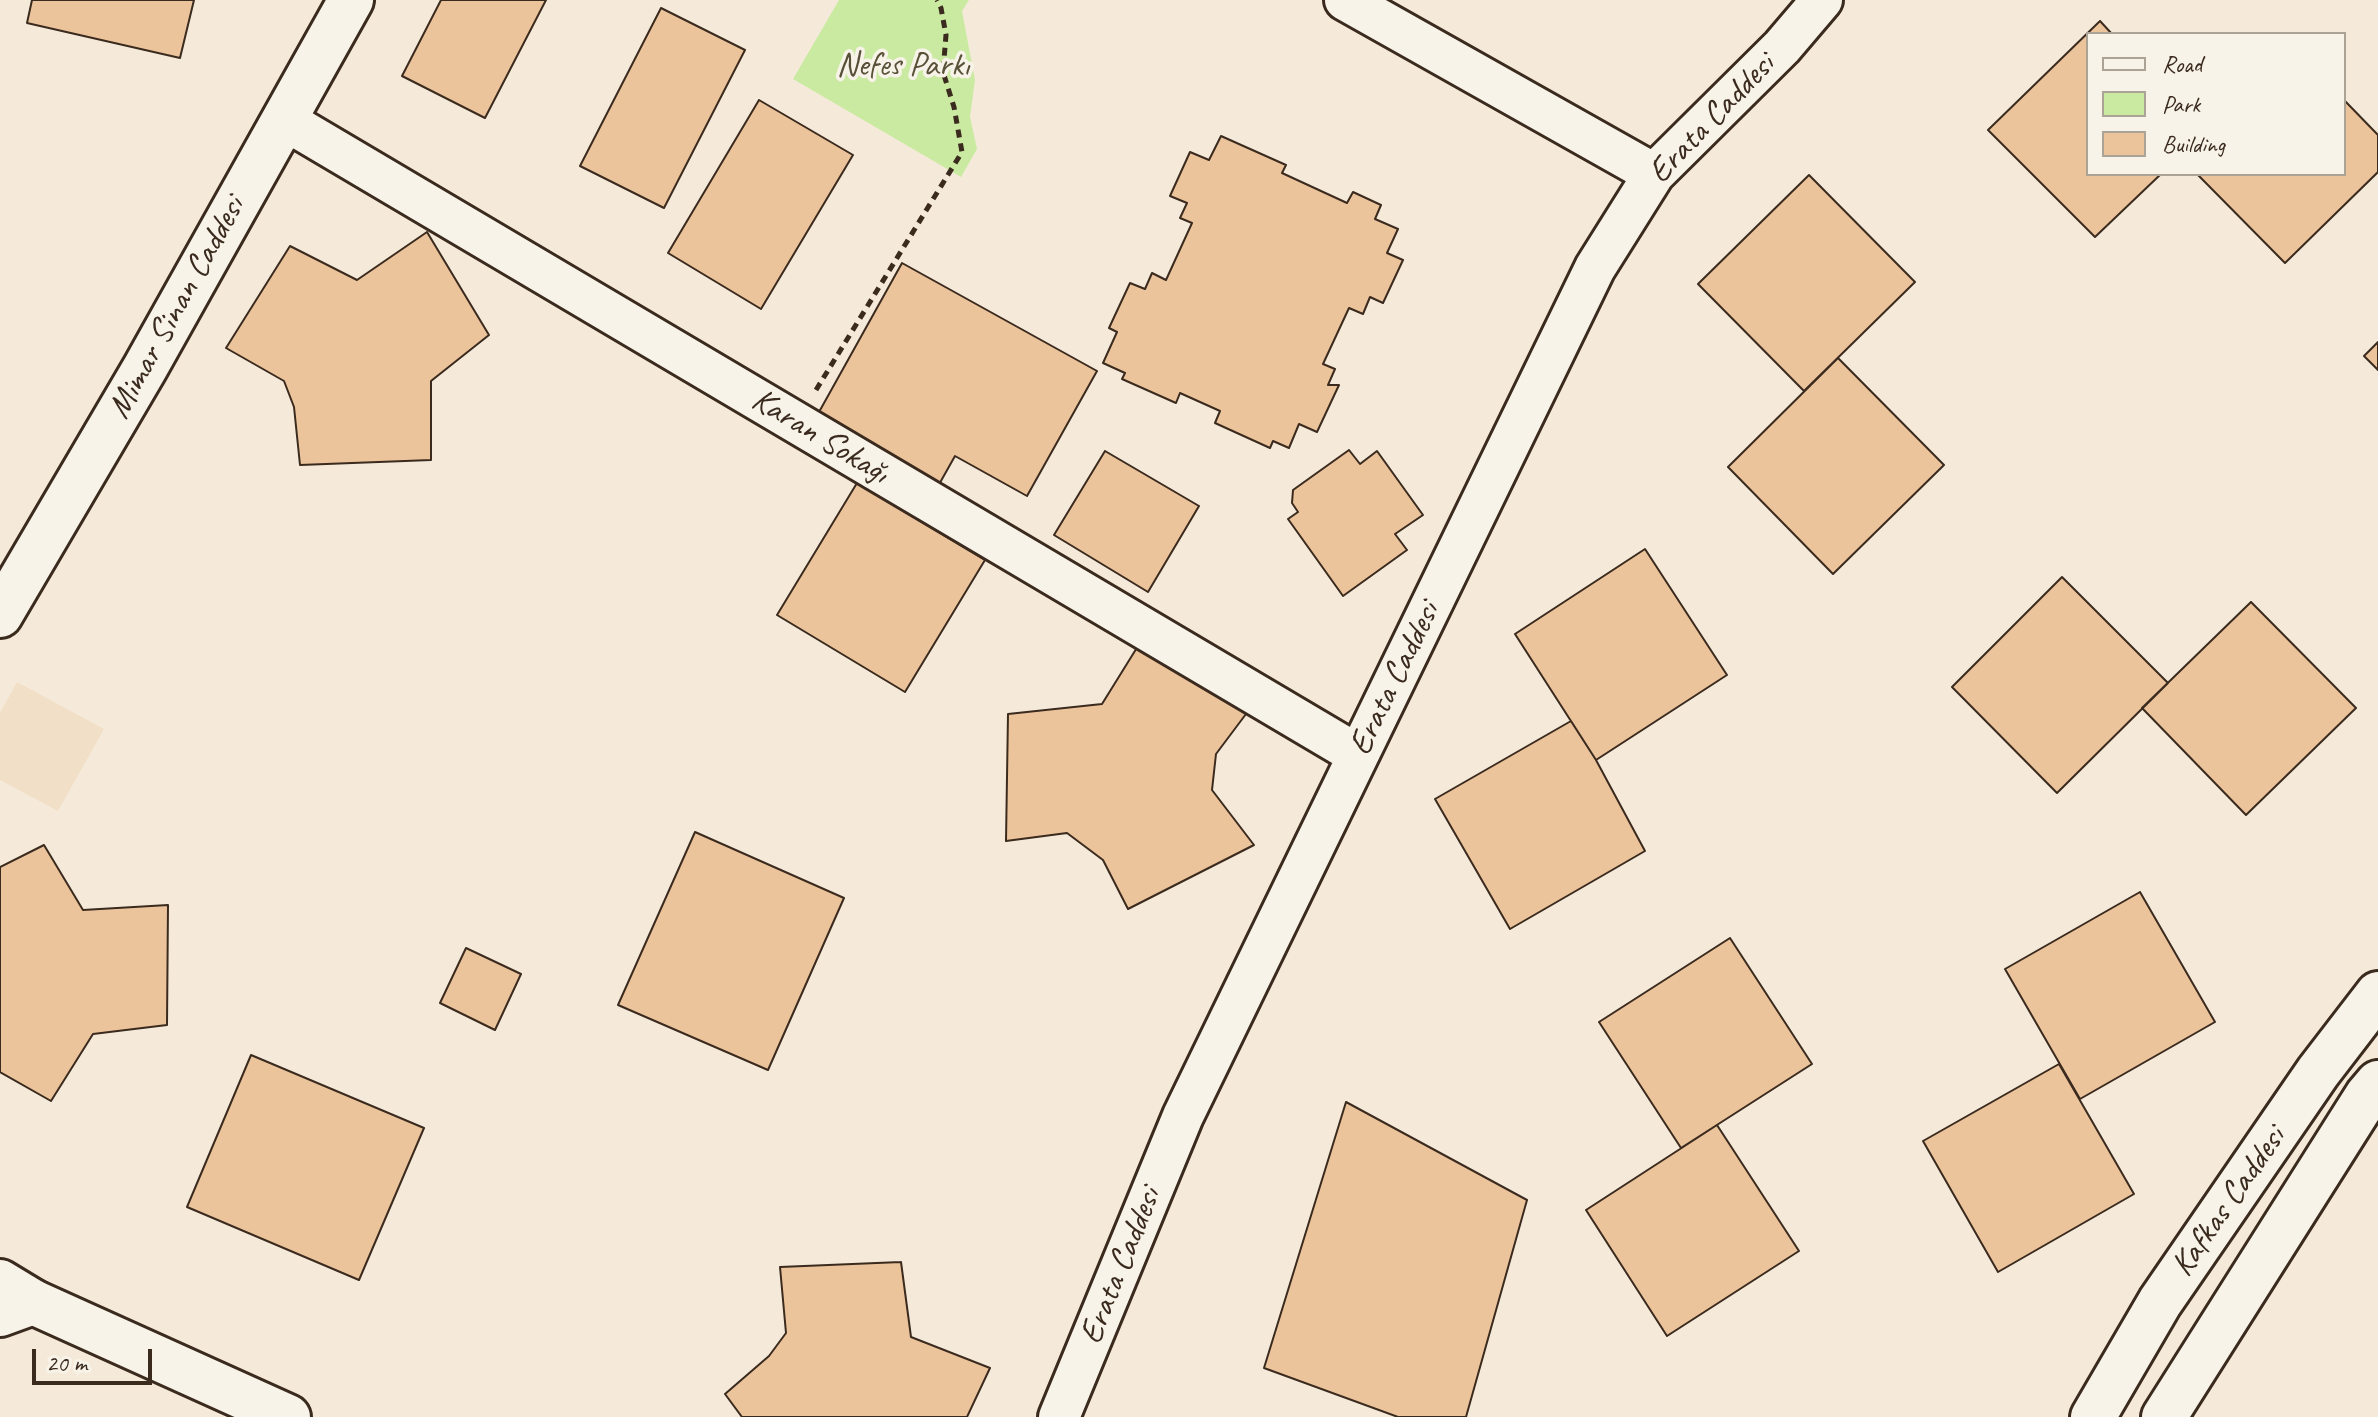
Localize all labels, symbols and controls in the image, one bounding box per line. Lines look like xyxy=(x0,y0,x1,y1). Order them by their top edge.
legend xyxy=(2086,32,2346,176)
park label: Nefes Parkı xyxy=(837,46,969,86)
street label: Erata Caddesi xyxy=(1640,46,1784,192)
text: Road xyxy=(2162,49,2202,79)
text: Park xyxy=(2162,89,2200,119)
text: Building xyxy=(2162,129,2225,159)
street label: Mimar Sinan Caddesi xyxy=(99,190,255,426)
street label: Karan Sokağı xyxy=(744,380,896,494)
street label: Erata Caddesi xyxy=(1341,596,1449,762)
street label: Kafkas Caddesi xyxy=(2163,1120,2295,1284)
street label: Erata Caddesi xyxy=(1071,1182,1171,1350)
scale bar xyxy=(36,1333,156,1383)
text: 20 m xyxy=(46,1348,87,1378)

